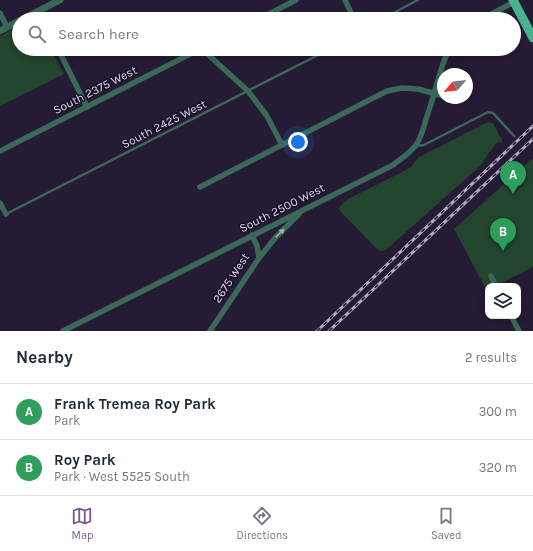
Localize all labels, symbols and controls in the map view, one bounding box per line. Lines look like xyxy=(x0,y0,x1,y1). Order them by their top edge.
search box xyxy=(12,12,521,56)
icon: search xyxy=(26,23,48,45)
text: Search here xyxy=(58,25,139,43)
street label: South 2375 West xyxy=(51,63,140,117)
north arrow xyxy=(437,68,473,104)
street label: South 2425 West xyxy=(119,96,209,151)
your location xyxy=(288,132,308,152)
pin: A xyxy=(500,161,526,194)
street label: South 2500 West xyxy=(237,180,327,236)
pin: B xyxy=(490,218,516,251)
one-way arrow xyxy=(275,228,285,238)
street label: 2675 West xyxy=(210,250,252,305)
map controls xyxy=(485,283,521,319)
button: layers xyxy=(485,283,521,319)
text: Nearby xyxy=(16,347,73,367)
text: 2 results xyxy=(465,350,517,365)
text: Frank Tremea Roy Park xyxy=(54,395,216,413)
text: A xyxy=(25,404,33,419)
text: 300 m xyxy=(479,404,517,419)
text: Park xyxy=(54,413,80,428)
text: Roy Park xyxy=(54,451,116,469)
text: B xyxy=(25,460,33,475)
text: 320 m xyxy=(479,460,517,475)
text: Park · West 5525 South xyxy=(54,469,190,484)
tab: Map xyxy=(71,505,93,542)
tab: Directions xyxy=(236,505,288,542)
tab: Saved xyxy=(431,505,462,542)

